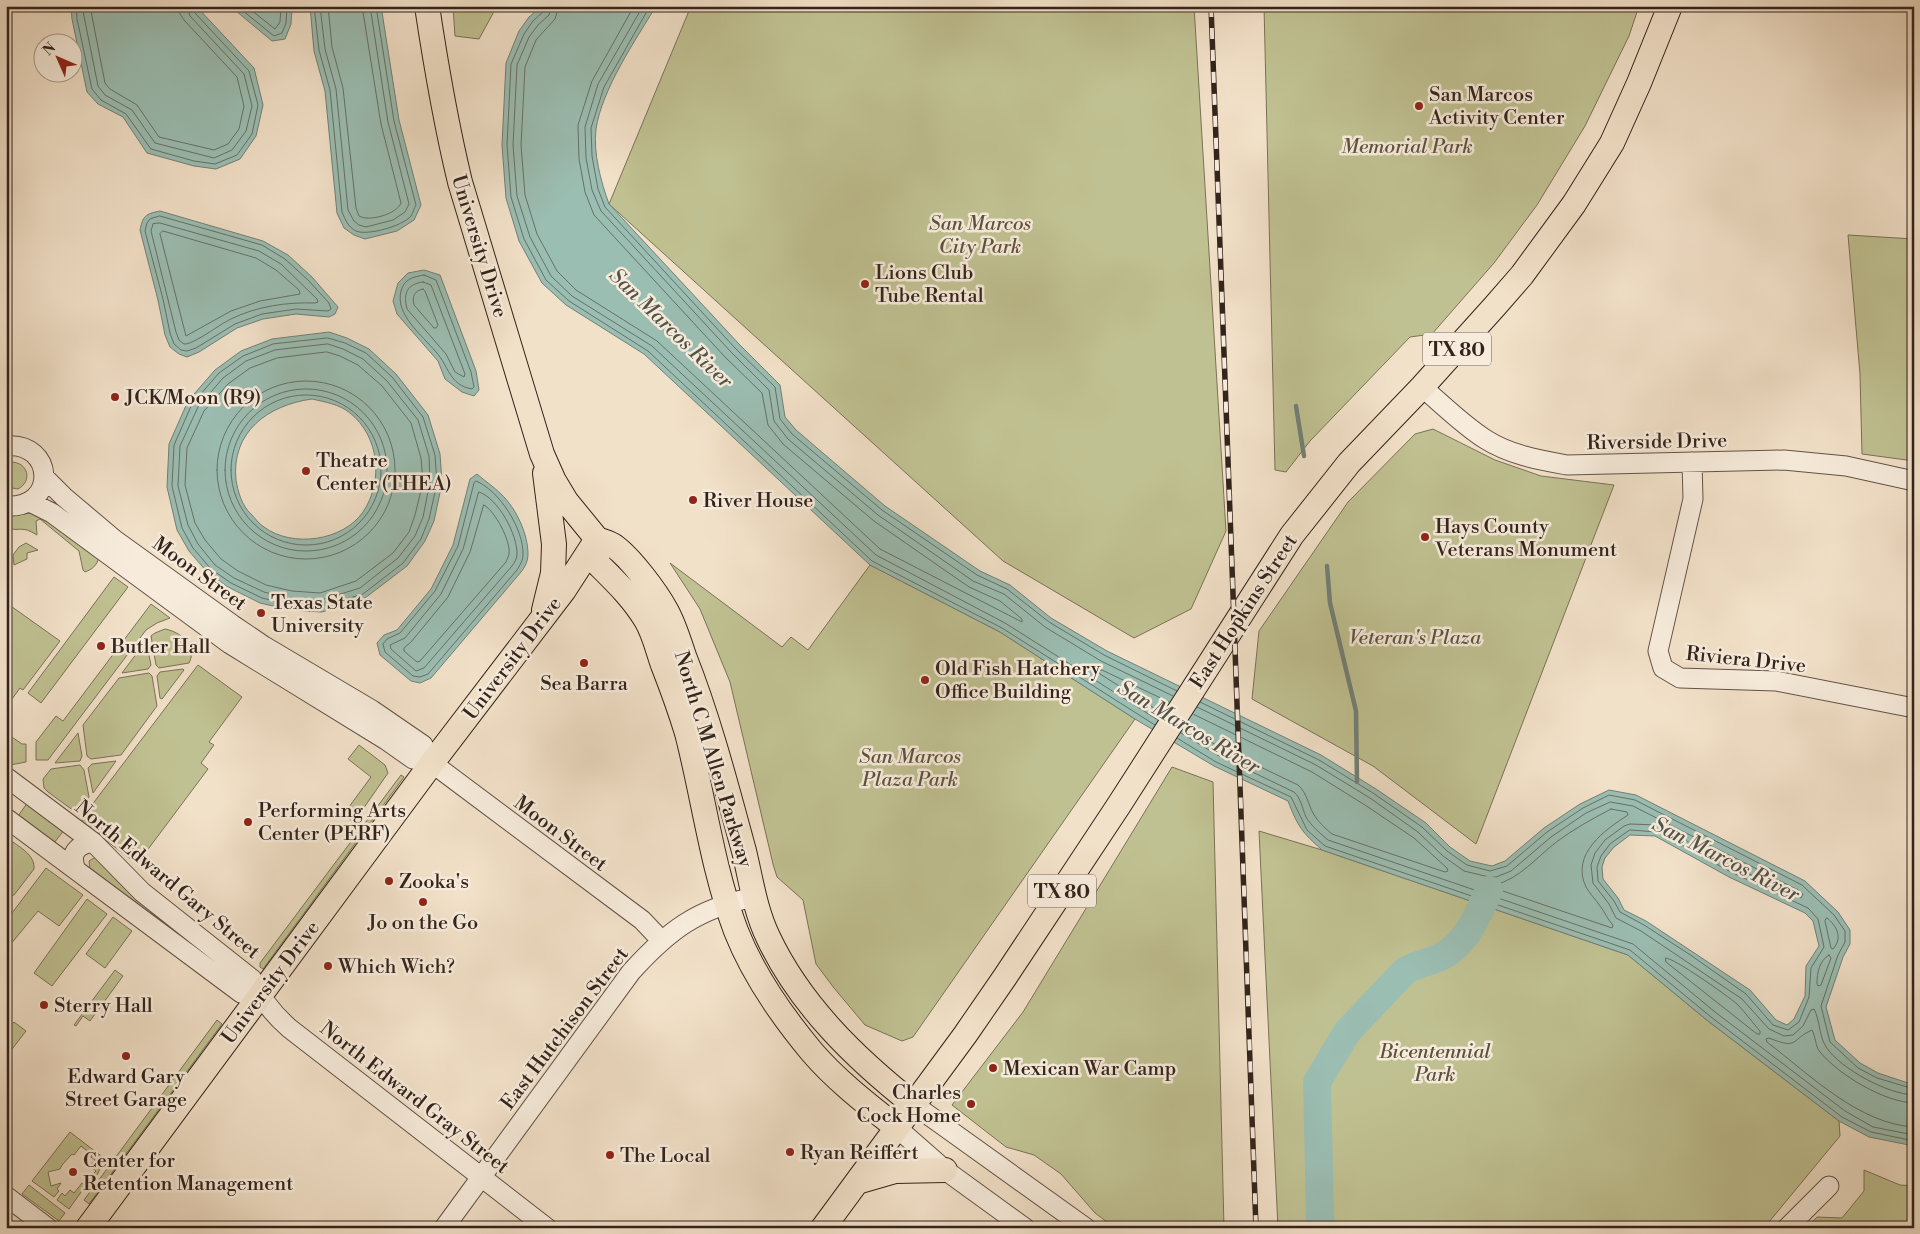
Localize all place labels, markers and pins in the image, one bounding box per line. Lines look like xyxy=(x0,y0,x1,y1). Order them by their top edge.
place label: San Marcos Activity Center xyxy=(1428,83,1565,131)
marker: San Marcos Activity Center xyxy=(1413,100,1425,112)
place label: Lions Club Tube Rental xyxy=(875,261,984,309)
marker: Lions Club Tube Rental xyxy=(859,278,871,290)
place label: JCK/Moon (R9) xyxy=(124,386,261,411)
marker: JCK/Moon (R9) xyxy=(109,391,121,403)
place label: Theatre Center (THEA) xyxy=(316,449,452,497)
marker: Theatre Center (THEA) xyxy=(300,465,312,477)
place label: River House xyxy=(703,489,813,514)
marker: River House xyxy=(687,494,699,506)
place label: Hays County Veterans Monument xyxy=(1434,515,1617,563)
marker: Hays County Veterans Monument xyxy=(1419,531,1431,543)
place label: Texas State University xyxy=(271,591,373,639)
marker: Texas State University xyxy=(255,607,267,619)
place label: Butler Hall xyxy=(110,635,211,660)
marker: Butler Hall xyxy=(95,640,107,652)
marker: Sea Barra xyxy=(578,657,590,669)
place label: Old Fish Hatchery Office Building xyxy=(935,657,1101,705)
place label: Sea Barra xyxy=(540,672,629,697)
marker: Old Fish Hatchery Office Building xyxy=(919,674,931,686)
place label: Performing Arts Center (PERF) xyxy=(258,799,406,847)
marker: Performing Arts Center (PERF) xyxy=(242,816,254,828)
place label: Zooka's xyxy=(399,870,469,895)
marker: Zooka's xyxy=(383,875,395,887)
marker: Jo on the Go xyxy=(417,896,429,908)
place label: Jo on the Go xyxy=(367,911,478,936)
place label: Which Wich? xyxy=(337,955,455,980)
marker: Which Wich? xyxy=(322,960,334,972)
place label: Sterry Hall xyxy=(54,994,153,1019)
marker: Sterry Hall xyxy=(38,999,50,1011)
marker: Edward Gary Street Garage xyxy=(120,1050,132,1062)
place label: Mexican War Camp xyxy=(1003,1057,1176,1082)
marker: Mexican War Camp xyxy=(987,1062,999,1074)
place label: Edward Gary Street Garage xyxy=(65,1065,187,1113)
place label: Charles Cock Home xyxy=(856,1081,961,1129)
marker: Charles Cock Home xyxy=(965,1098,977,1110)
place label: Ryan Reiffert xyxy=(800,1141,919,1166)
place label: The Local xyxy=(620,1144,711,1169)
marker: Ryan Reiffert xyxy=(784,1146,796,1158)
place label: Center for Retention Management xyxy=(83,1149,293,1197)
marker: The Local xyxy=(604,1149,616,1161)
marker: Center for Retention Management xyxy=(67,1166,79,1178)

